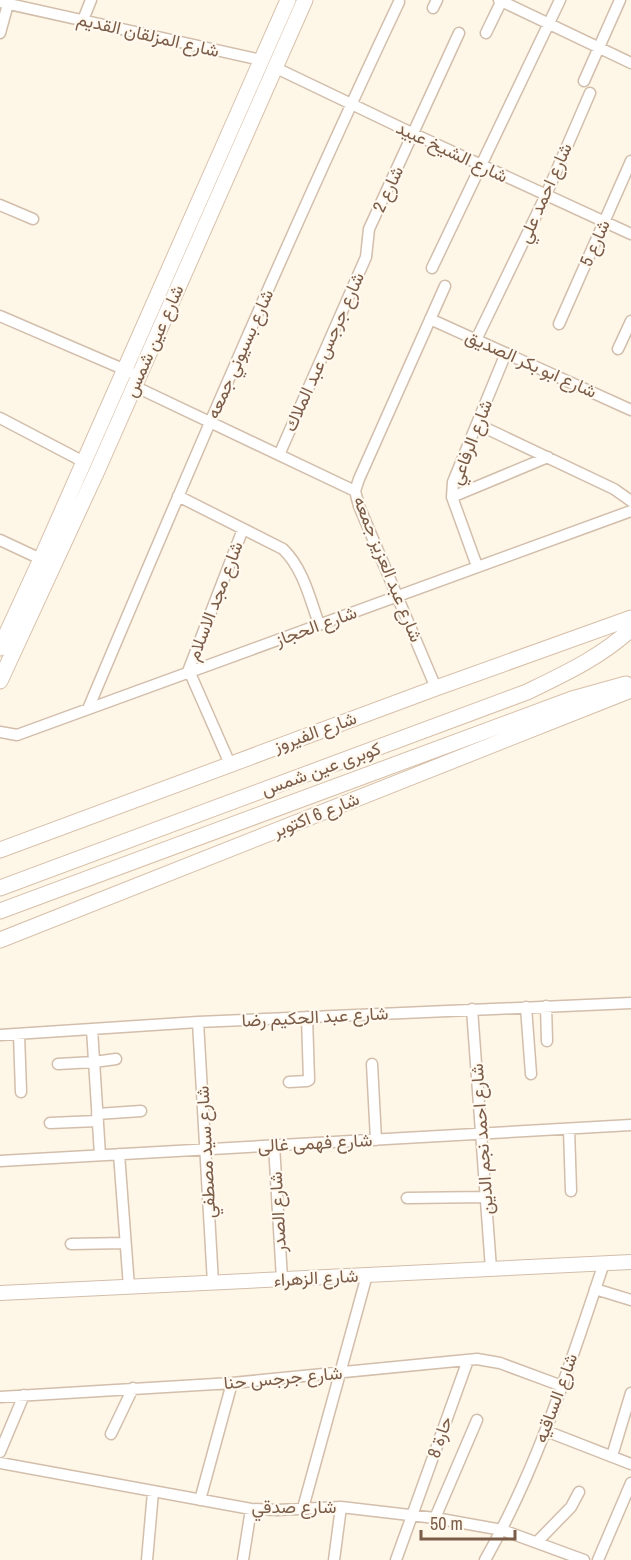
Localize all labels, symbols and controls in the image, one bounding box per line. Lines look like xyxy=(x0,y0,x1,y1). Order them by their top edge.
street label: شارع المزلقان القديم xyxy=(74,6,222,63)
street label: شارع الشيخ عبيد xyxy=(392,115,512,188)
street label: شارع احمد علي xyxy=(511,139,581,248)
street label: شارع 2 xyxy=(366,162,409,216)
street label: شارع 5 xyxy=(573,216,616,270)
street label: شارع جرجس عبد الملاك xyxy=(277,268,370,435)
street label: شارع عين شمس xyxy=(118,281,190,401)
street label: شارع بسيوني جمعه xyxy=(200,285,282,424)
street label: شارع ابو بكر الصديق xyxy=(462,323,601,404)
street label: شارع الرفاعي xyxy=(443,396,501,489)
street label: شارع عبد العزيز جمعه xyxy=(348,492,429,646)
street label: شارع مجد الاسلام xyxy=(180,538,249,664)
street label: شارع الحجاز xyxy=(271,599,360,652)
street label: شارع الفيروز xyxy=(269,705,360,758)
street label: كوبرى عين شمس xyxy=(258,735,384,802)
street label: شارع 6 اكتوبر xyxy=(268,786,363,844)
street label: شارع عبد الحكيم رضا xyxy=(241,1000,389,1033)
street label: شارع احمد نجم الدين xyxy=(464,1063,499,1216)
street label: شارع سيد مصطفي xyxy=(190,1085,224,1219)
street label: شارع فهمى غالى xyxy=(257,1127,373,1158)
street label: شارع الصدر xyxy=(263,1171,292,1254)
street label: شارع الزهراء xyxy=(273,1263,359,1292)
street label: شارع الساقيه xyxy=(528,1350,583,1446)
street label: شارع جرجس حنا xyxy=(223,1360,343,1395)
street label: حارة 8 xyxy=(421,1413,458,1461)
street label: شارع صدقي xyxy=(252,1494,336,1522)
scale bar xyxy=(421,1503,516,1541)
text: 50 m xyxy=(430,1511,463,1536)

